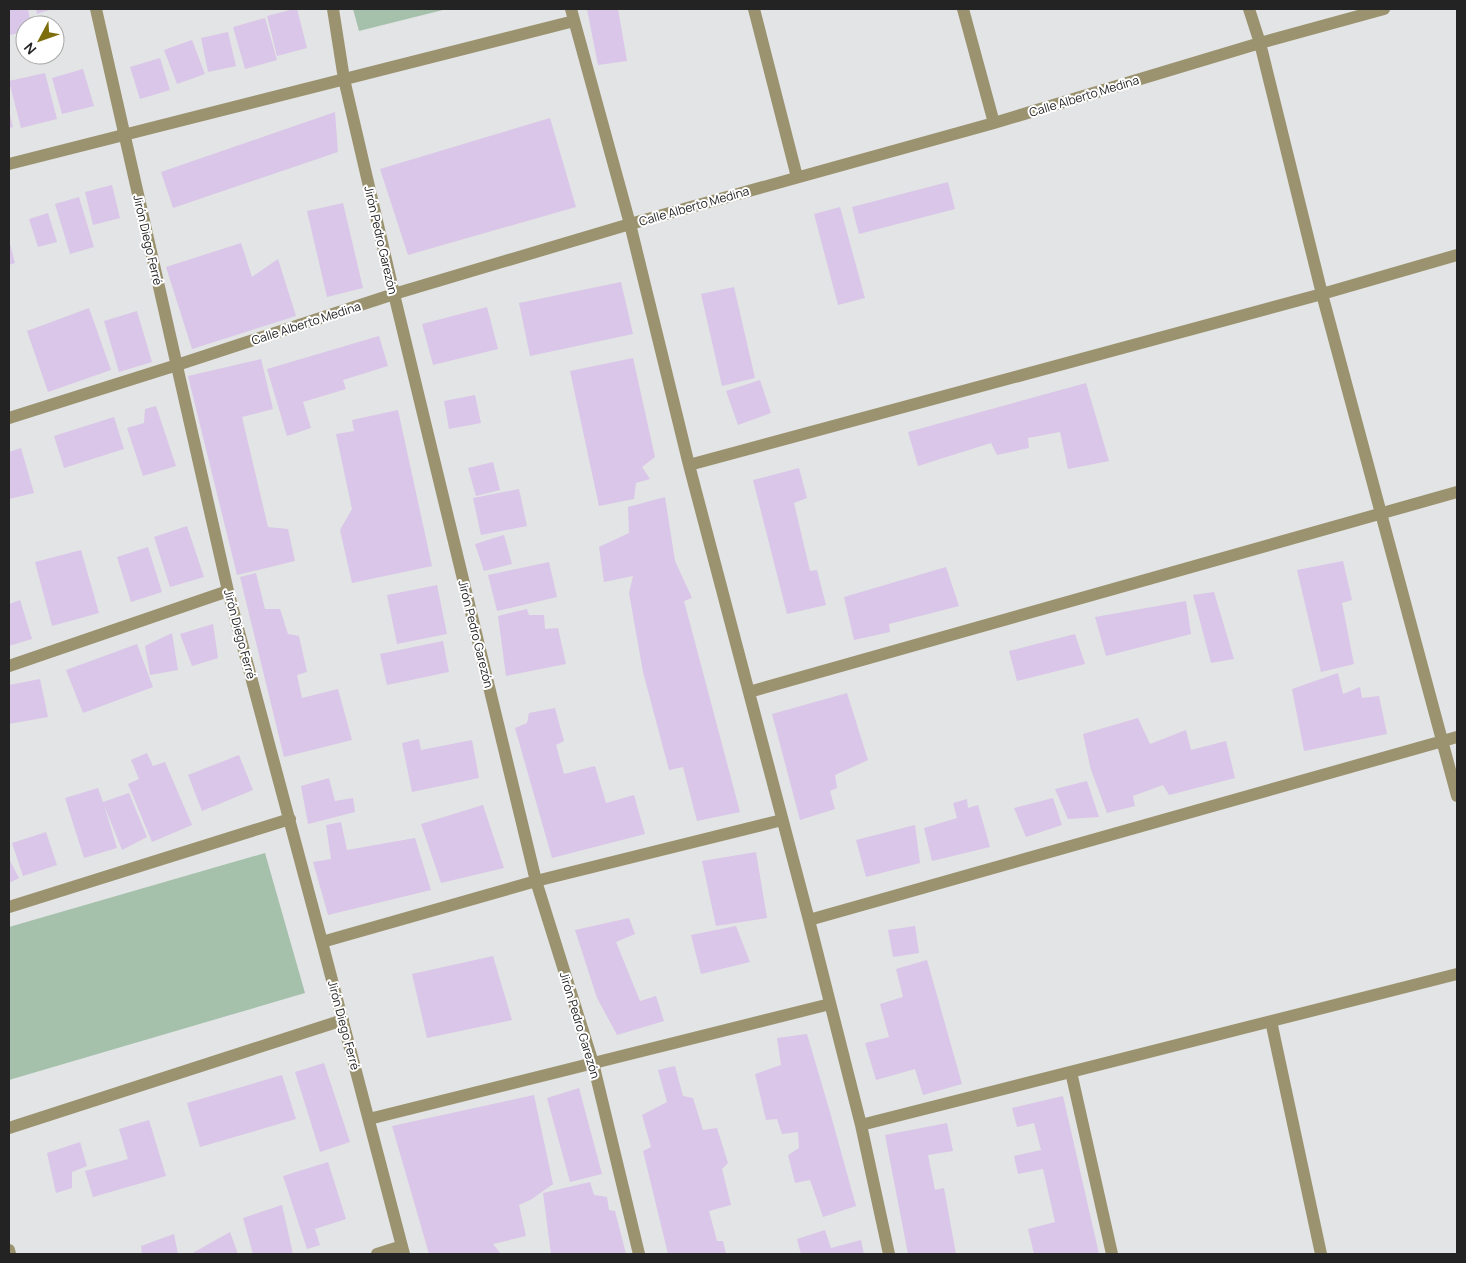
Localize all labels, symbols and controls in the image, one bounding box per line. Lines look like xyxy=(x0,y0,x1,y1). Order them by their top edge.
north arrow xyxy=(15,15,65,65)
text: N xyxy=(19,39,40,59)
street label: Calle Alberto Medina xyxy=(1027,71,1141,121)
street label: Calle Alberto Medina xyxy=(637,182,751,230)
street label: Jirón Pedro Garezón xyxy=(360,184,402,296)
street label: Jirón Diego Ferré xyxy=(129,193,167,287)
street label: Calle Alberto Medina xyxy=(249,297,363,349)
street label: Jirón Pedro Garezón xyxy=(454,578,498,690)
street label: Jirón Diego Ferré xyxy=(220,587,260,681)
street label: Jirón Pedro Garezón xyxy=(556,970,604,1080)
street label: Jirón Diego Ferré xyxy=(324,978,364,1072)

